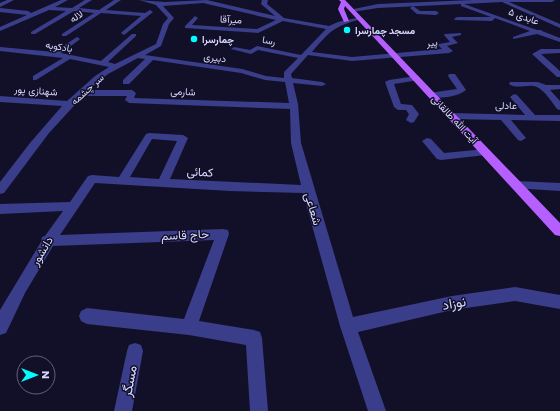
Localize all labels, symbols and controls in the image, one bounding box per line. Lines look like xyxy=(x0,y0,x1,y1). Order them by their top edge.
street label: عابدی ۵ xyxy=(506,4,541,29)
street label: لاله xyxy=(66,6,86,26)
street label: میرآقا xyxy=(219,11,243,28)
place label: مسجد چمارسرا xyxy=(355,23,416,38)
marker: مسجد چمارسرا xyxy=(342,25,352,35)
place label: چمارسرا xyxy=(202,32,234,47)
street label: رسا xyxy=(261,32,277,49)
marker: چمارسرا xyxy=(189,34,199,44)
street label: پیر xyxy=(425,34,438,51)
street label: بادکوبه xyxy=(44,37,74,56)
street label: دبیری xyxy=(203,48,227,67)
street label: سر چشمه xyxy=(67,70,107,108)
street label: شهنازی پور xyxy=(13,81,58,100)
street label: شارمی xyxy=(170,84,196,99)
street label: آیت الله طالقانی xyxy=(428,92,482,147)
street label: عادلی xyxy=(495,98,517,113)
street label: کمائی xyxy=(186,162,214,181)
street label: شعاعی xyxy=(301,190,326,227)
street label: حاج قاسم xyxy=(161,225,209,245)
street label: دانشور xyxy=(26,233,57,269)
street label: نوزاد xyxy=(440,291,468,315)
north arrow xyxy=(16,355,56,395)
street label: مسگر xyxy=(116,363,142,400)
text: N xyxy=(38,371,54,379)

